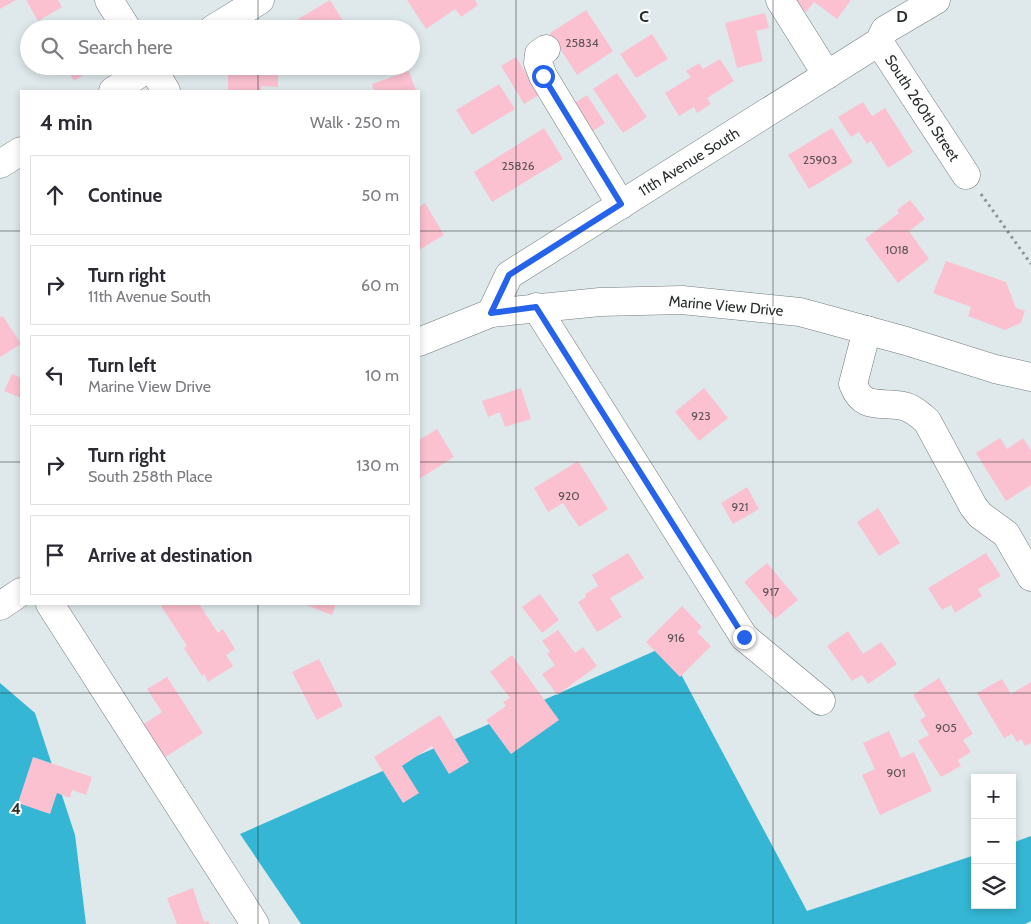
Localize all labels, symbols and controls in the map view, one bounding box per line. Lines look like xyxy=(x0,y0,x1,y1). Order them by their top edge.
text: C xyxy=(639,7,649,26)
text: D xyxy=(896,7,908,26)
search box xyxy=(20,20,420,75)
icon: search xyxy=(38,34,66,62)
house number: 25834 xyxy=(565,35,599,50)
text: Search here xyxy=(78,36,172,59)
street label: South 260th Street xyxy=(881,51,963,165)
route start xyxy=(532,65,555,88)
text: 4 min xyxy=(40,110,93,135)
text: Walk · 250 m xyxy=(310,113,400,132)
street label: 11th Avenue South xyxy=(635,124,743,200)
house number: 25903 xyxy=(803,152,837,167)
house number: 25826 xyxy=(501,158,535,173)
icon: ahead xyxy=(41,181,69,209)
text: Continue xyxy=(88,184,162,207)
text: 50 m xyxy=(362,186,399,205)
house number: 1018 xyxy=(885,242,909,257)
text: Turn right xyxy=(88,264,166,287)
icon: right xyxy=(41,271,69,299)
text: 60 m xyxy=(361,276,399,295)
text: 11th Avenue South xyxy=(88,287,211,306)
street label: Marine View Drive xyxy=(668,292,784,320)
text: Turn left xyxy=(88,354,156,377)
icon: left xyxy=(41,361,69,389)
text: 10 m xyxy=(365,366,399,385)
text: Marine View Drive xyxy=(88,377,211,396)
house number: 923 xyxy=(691,408,711,423)
text: Turn right xyxy=(88,444,166,467)
icon: right xyxy=(41,451,69,479)
text: 130 m xyxy=(356,456,399,475)
text: South 258th Place xyxy=(88,467,212,486)
house number: 920 xyxy=(558,488,580,503)
house number: 921 xyxy=(731,499,749,514)
icon: arrive xyxy=(41,541,69,569)
text: Arrive at destination xyxy=(88,544,252,567)
house number: 917 xyxy=(763,584,779,599)
route end xyxy=(733,626,756,649)
house number: 916 xyxy=(667,630,685,645)
house number: 905 xyxy=(935,720,957,735)
house number: 901 xyxy=(886,765,906,780)
map controls xyxy=(971,774,1016,909)
button: + xyxy=(971,774,1016,819)
text: 4 xyxy=(11,799,21,818)
button: − xyxy=(971,819,1016,864)
button: layers xyxy=(971,864,1016,909)

